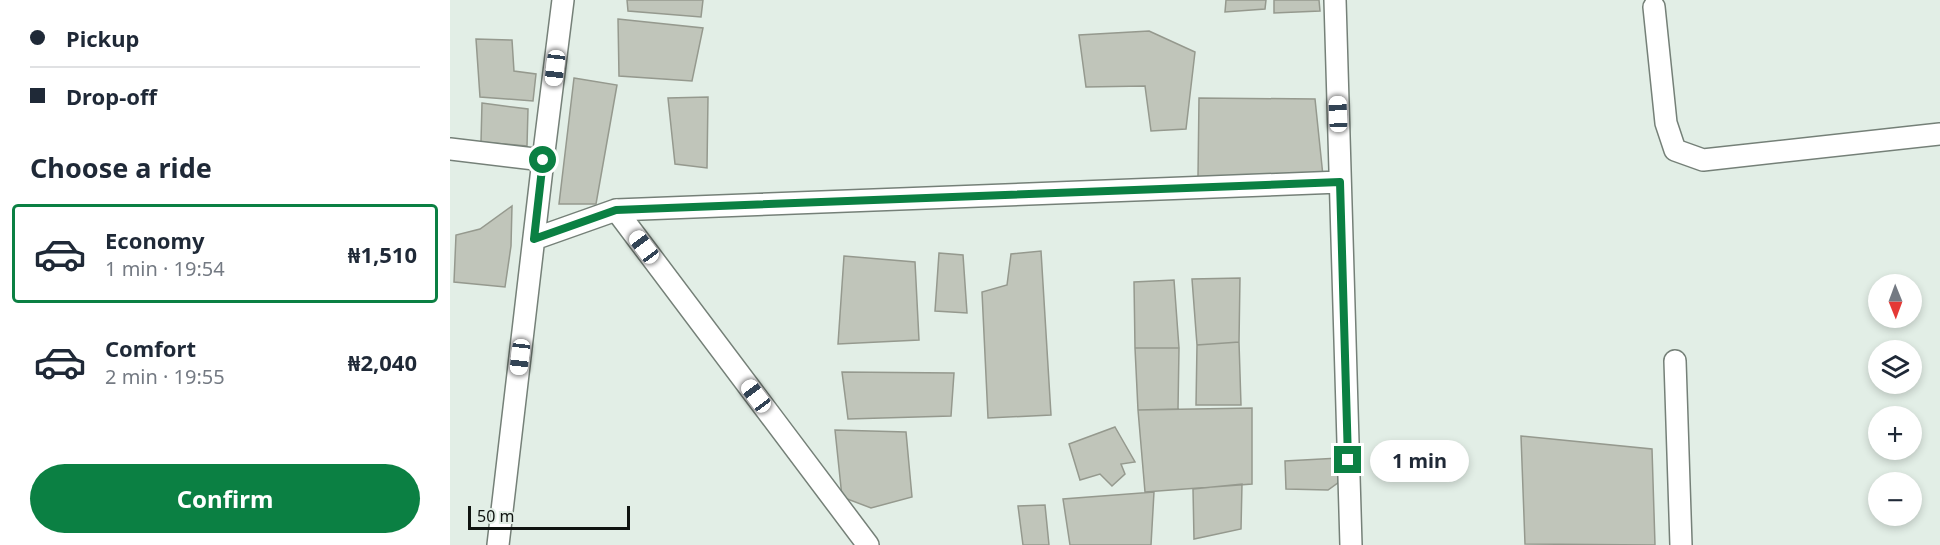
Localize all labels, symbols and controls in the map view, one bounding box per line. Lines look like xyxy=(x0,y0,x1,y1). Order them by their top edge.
text: Pickup xyxy=(66,23,139,53)
car xyxy=(544,49,566,87)
text: Drop-off xyxy=(66,81,157,111)
car xyxy=(1328,96,1348,132)
route start xyxy=(529,146,556,173)
text: Choose a ride xyxy=(30,149,212,186)
text: Economy xyxy=(105,225,204,255)
icon: car xyxy=(33,227,87,281)
car xyxy=(626,227,662,267)
text: ₦1,510 xyxy=(348,239,417,269)
text: 1 min · 19:54 xyxy=(105,255,225,282)
north arrow xyxy=(1868,274,1922,328)
map controls xyxy=(1868,274,1922,526)
text: Comfort xyxy=(105,333,196,363)
icon: car xyxy=(33,335,87,389)
car xyxy=(509,338,531,376)
button: layers xyxy=(1868,340,1922,394)
text: ₦2,040 xyxy=(348,347,417,377)
text: 2 min · 19:55 xyxy=(105,363,225,390)
car xyxy=(738,376,774,416)
button: + xyxy=(1868,406,1922,460)
callout: 1 min xyxy=(1369,439,1468,481)
route end xyxy=(1334,446,1361,473)
text: 1 min xyxy=(1392,447,1447,474)
button: Confirm xyxy=(30,464,420,533)
button: − xyxy=(1868,472,1922,526)
scale bar xyxy=(468,503,630,530)
text: 50 m xyxy=(477,505,514,527)

